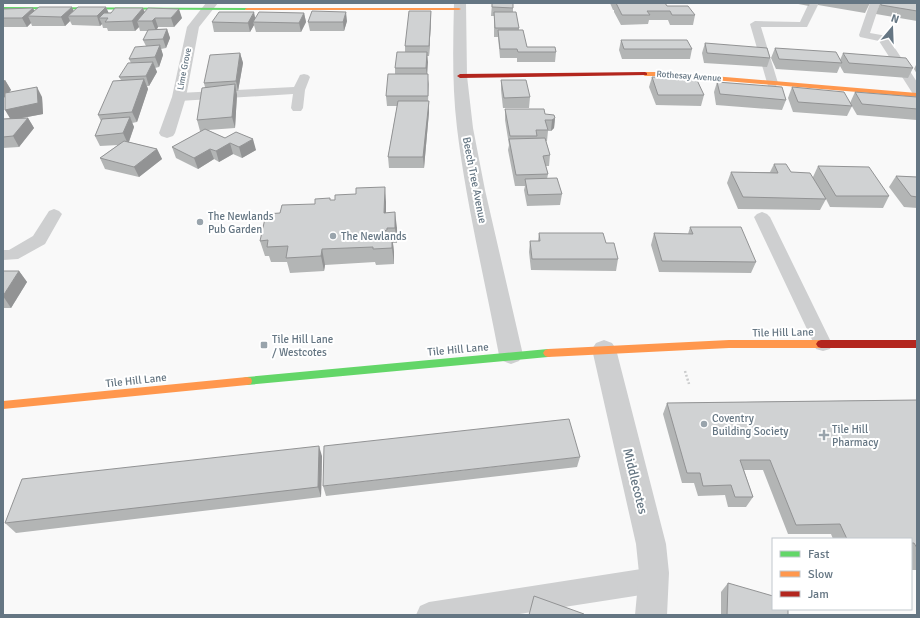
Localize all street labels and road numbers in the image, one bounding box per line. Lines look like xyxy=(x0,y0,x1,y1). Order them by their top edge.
street label: Lime Grove xyxy=(175,47,194,91)
street label: Rothesay Avenue xyxy=(656,69,722,84)
street label: Beech Tree Avenue xyxy=(460,136,489,224)
street label: Tile Hill Lane xyxy=(752,325,814,340)
street label: Tile Hill Lane xyxy=(427,340,489,359)
street label: Tile Hill Lane xyxy=(105,371,167,390)
street label: Middlecotes xyxy=(619,447,651,516)

